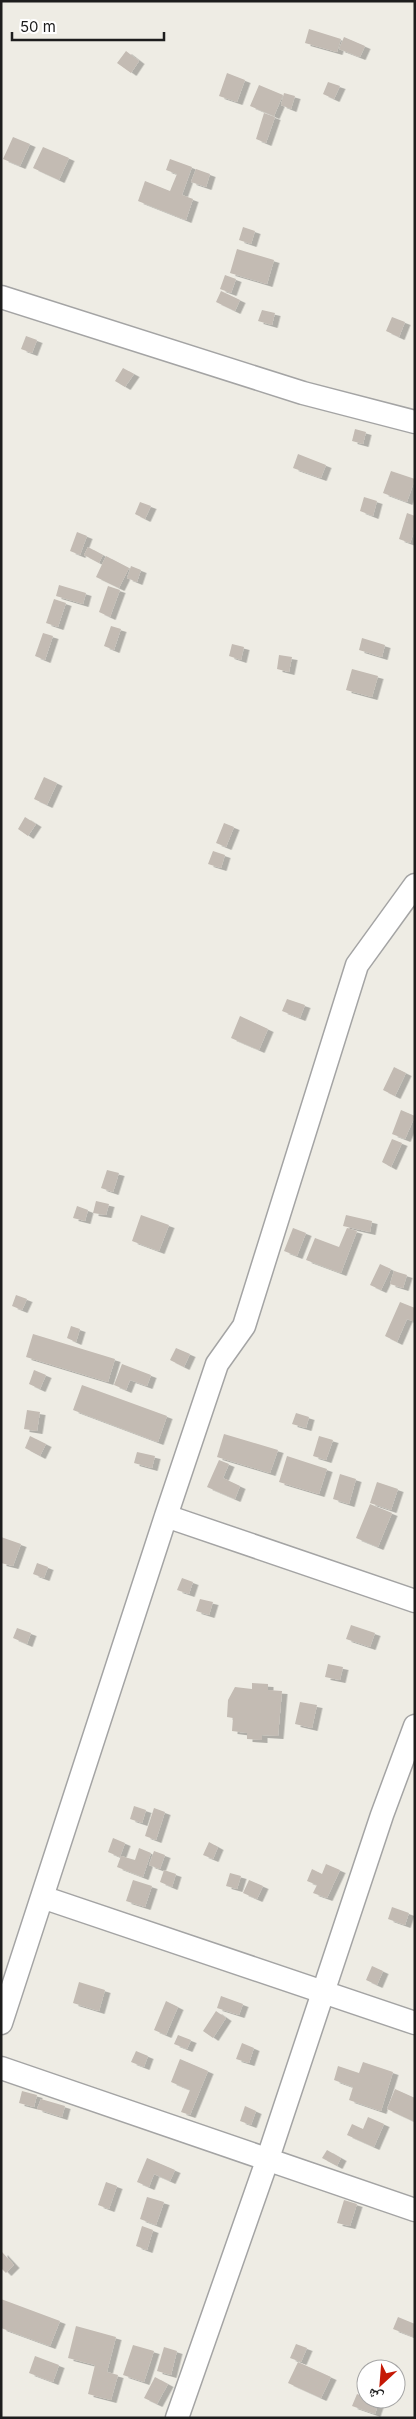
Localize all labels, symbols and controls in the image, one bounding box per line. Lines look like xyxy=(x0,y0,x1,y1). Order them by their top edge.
scale bar xyxy=(12,10,165,42)
text: 50 m xyxy=(20,17,56,36)
north arrow xyxy=(356,2359,406,2409)
text: ش xyxy=(365,2384,386,2407)

